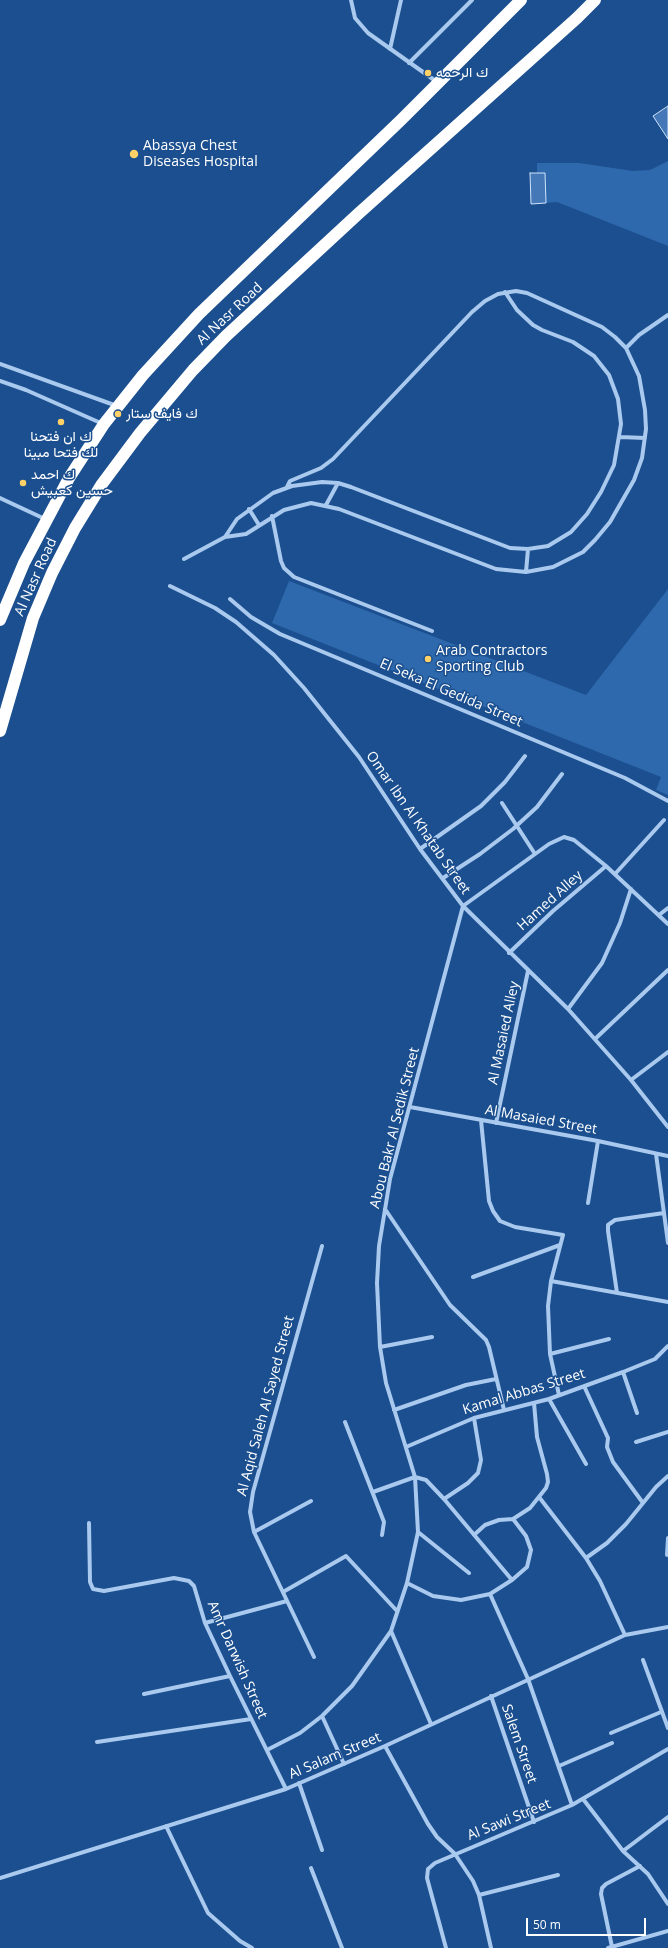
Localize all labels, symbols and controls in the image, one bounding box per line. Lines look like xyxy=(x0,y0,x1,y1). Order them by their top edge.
place label: ك الرحمه xyxy=(436,65,488,81)
marker: ك الرحمه xyxy=(423,68,433,78)
place label: Abassya Chest Diseases Hospital xyxy=(143,138,258,170)
marker: Abassya Chest Diseases Hospital xyxy=(128,148,140,160)
street label: Al Nasr Road xyxy=(194,279,266,349)
place label: ك فايف ستار xyxy=(126,406,198,422)
marker: ك فايف ستار xyxy=(113,409,123,419)
marker: ك ان فتحنا لك فتحا مبينا xyxy=(56,417,66,427)
place label: ك ان فتحنا لك فتحا مبينا xyxy=(24,429,98,462)
place label: ك احمد حسين كعبيش xyxy=(31,467,113,500)
marker: ك احمد حسين كعبيش xyxy=(18,478,28,488)
street label: Al Nasr Road xyxy=(11,535,61,619)
place label: Arab Contractors Sporting Club xyxy=(436,643,547,676)
marker: Arab Contractors Sporting Club xyxy=(423,654,433,664)
street label: El Seka El Gedida Street xyxy=(377,655,525,731)
street label: Omar Ibn Al Khatab Street xyxy=(362,748,474,898)
street label: Hamed Alley xyxy=(514,867,586,935)
street label: Al Masaied Alley xyxy=(485,980,523,1086)
street label: Abou Bakr Al Sedik Street xyxy=(367,1046,423,1210)
street label: Al Masaied Street xyxy=(484,1102,598,1138)
street label: Al Aqid Saleh Al Sayed Street xyxy=(234,1314,298,1498)
street label: Kamal Abbas Street xyxy=(461,1365,587,1419)
street label: Amr Darwish Street xyxy=(203,1598,271,1722)
street label: Salem Street xyxy=(498,1702,540,1786)
street label: Al Salam Street xyxy=(286,1729,384,1783)
street label: Al Sawi Street xyxy=(465,1796,553,1844)
scale bar xyxy=(528,1910,648,1936)
text: 50 m xyxy=(533,1916,561,1933)

